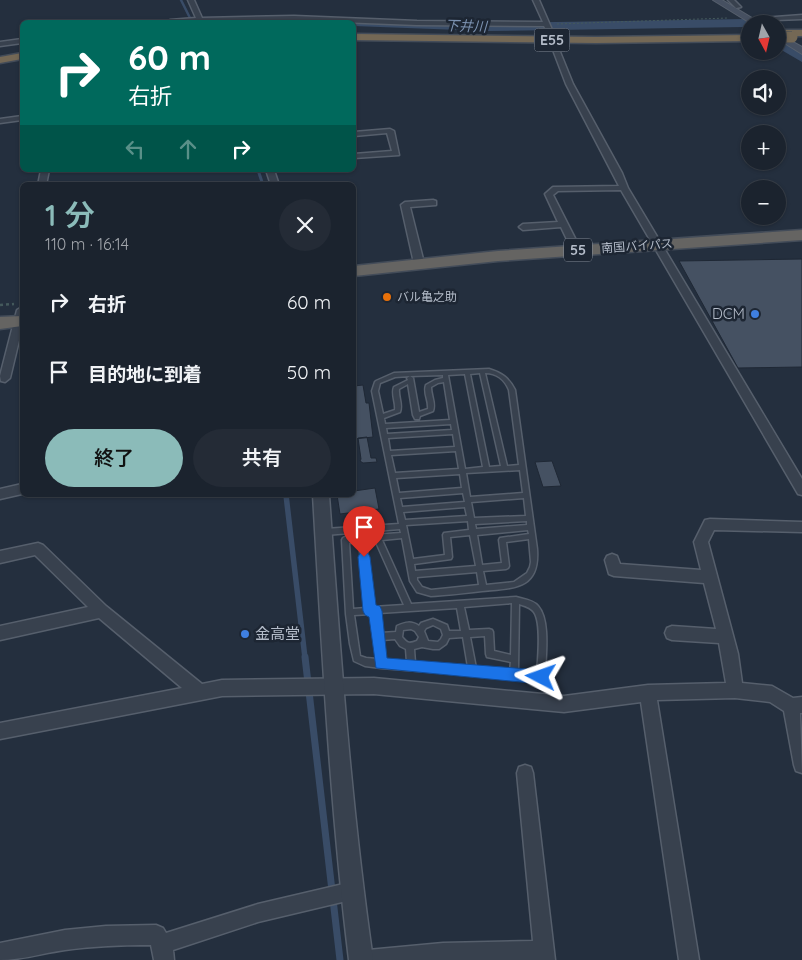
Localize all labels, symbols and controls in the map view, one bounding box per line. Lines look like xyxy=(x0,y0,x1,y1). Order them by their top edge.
north arrow xyxy=(741,15,786,60)
map controls xyxy=(741,15,786,225)
water label: 下井川 xyxy=(445,16,489,36)
road number: E55 xyxy=(534,28,570,52)
text: 60 m xyxy=(128,35,211,79)
icon: right xyxy=(45,40,110,105)
button: sound xyxy=(741,70,786,115)
text: 右折 xyxy=(128,82,172,110)
button: + xyxy=(741,125,786,170)
icon: left xyxy=(121,135,149,163)
icon: ahead xyxy=(174,135,202,163)
icon: right xyxy=(227,135,255,163)
button: − xyxy=(741,180,786,225)
text: 1 分 xyxy=(45,196,95,234)
button: close xyxy=(279,199,331,251)
text: 110 m · 16:14 xyxy=(45,234,129,254)
street label: 南国バイパス xyxy=(601,236,673,255)
road number: 55 xyxy=(564,238,592,262)
icon: right xyxy=(45,288,73,316)
place label: バル亀之助 xyxy=(397,289,457,304)
text: 60 m xyxy=(287,290,331,314)
marker: バル亀之助 xyxy=(381,291,393,303)
text: 右折 xyxy=(88,292,126,316)
place label: DCM xyxy=(712,304,745,323)
marker: DCM xyxy=(749,308,761,320)
icon: arrive xyxy=(45,358,73,386)
text: 50 m xyxy=(287,360,331,384)
text: 目的地に到着 xyxy=(88,362,202,386)
button: 終了 xyxy=(45,429,183,487)
button: 共有 xyxy=(193,429,331,487)
pin xyxy=(343,506,385,557)
icon: arrive xyxy=(350,513,378,541)
place label: 金高堂 xyxy=(255,624,300,643)
marker: 金高堂 xyxy=(239,628,251,640)
position arrow xyxy=(514,650,566,702)

